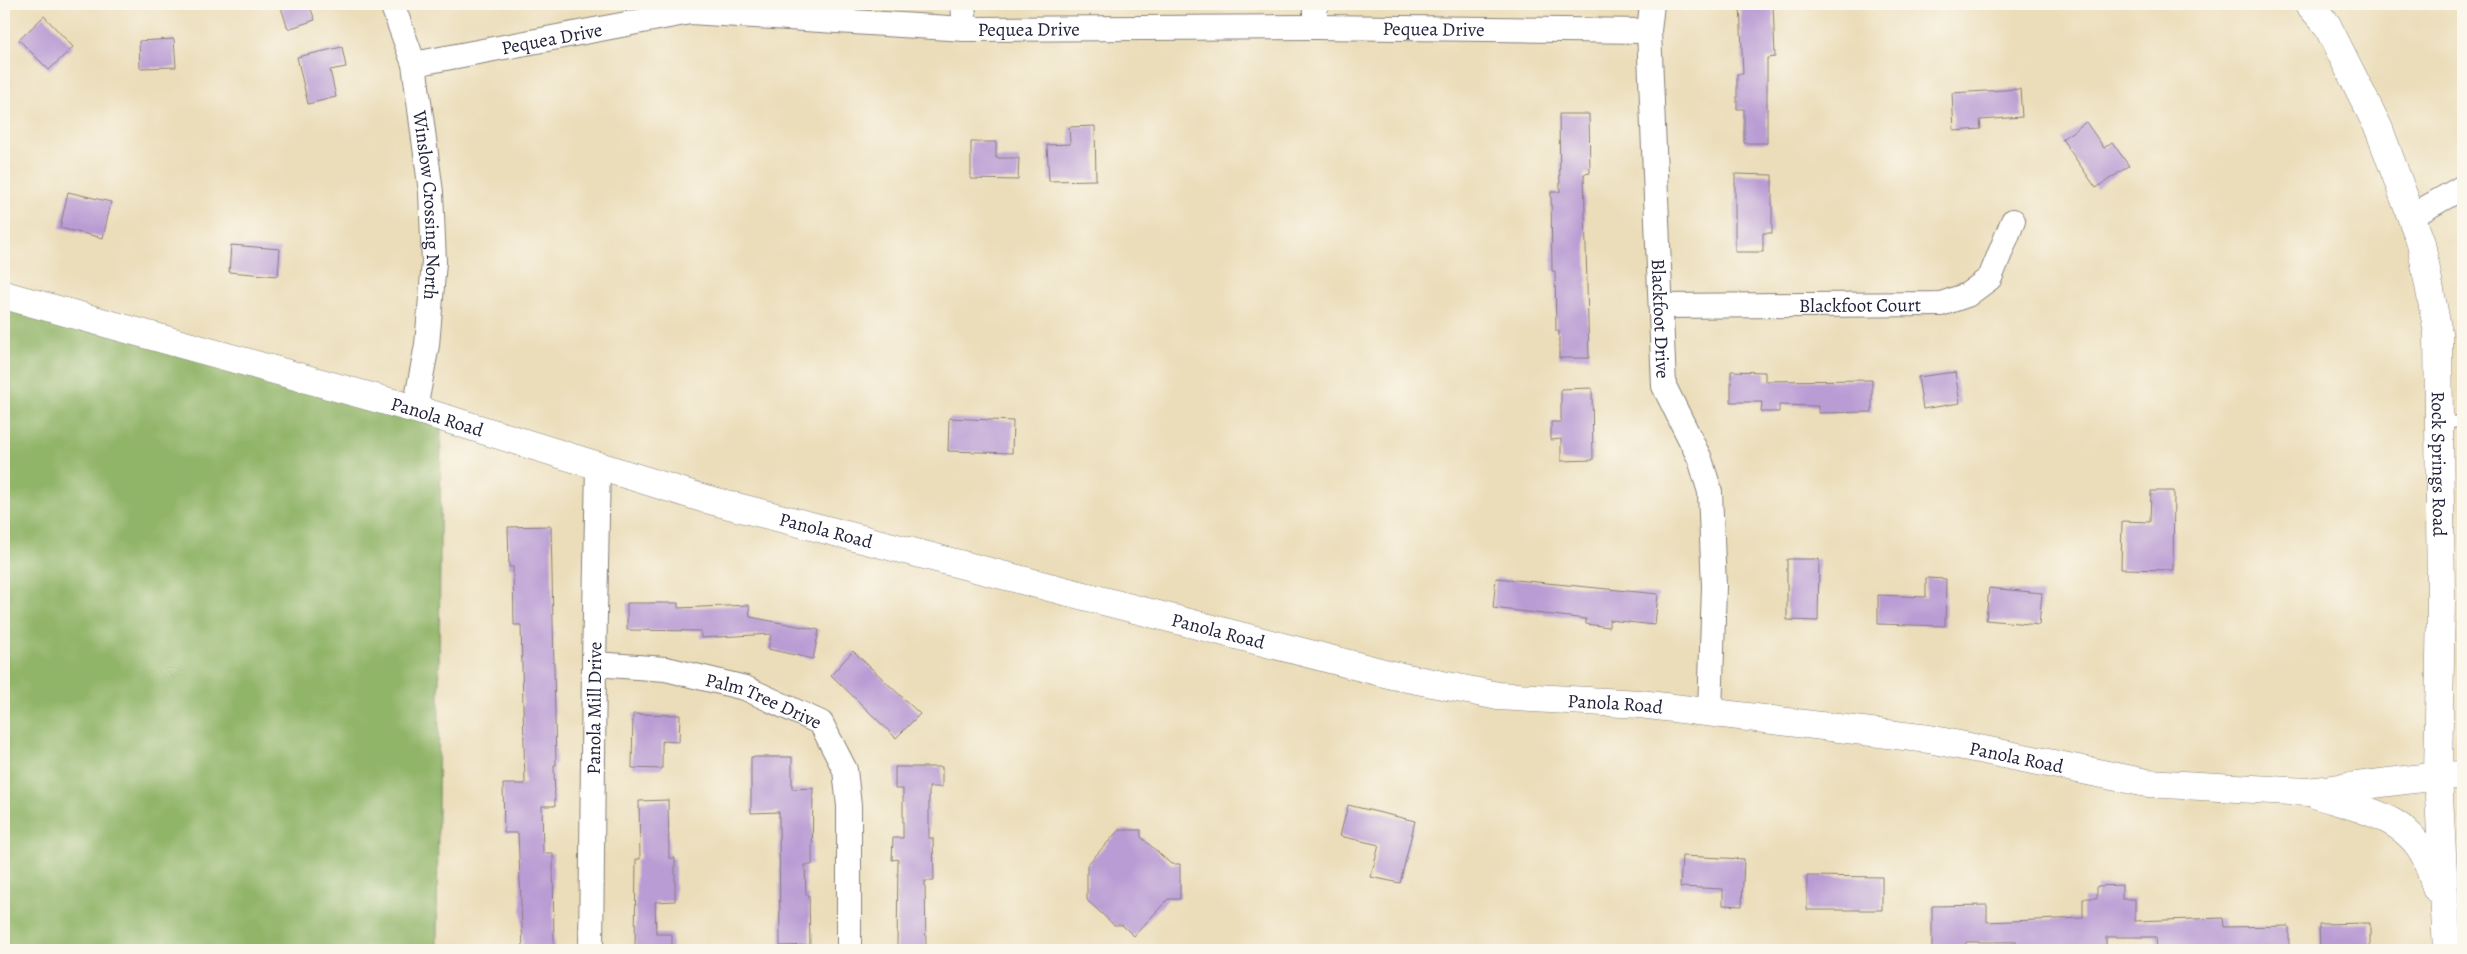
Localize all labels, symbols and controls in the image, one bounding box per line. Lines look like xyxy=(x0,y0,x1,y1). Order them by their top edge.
street label: Pequea Drive xyxy=(978,16,1080,43)
street label: Pequea Drive xyxy=(1382,16,1485,43)
street label: Pequea Drive xyxy=(499,17,604,61)
street label: Winslow Crossing North xyxy=(406,108,446,301)
street label: Blackfoot Drive xyxy=(1645,258,1676,379)
street label: Blackfoot Court xyxy=(1799,292,1921,319)
street label: Panola Road xyxy=(388,391,487,444)
street label: Rock Springs Road xyxy=(2425,391,2452,538)
street label: Panola Road xyxy=(776,506,876,555)
street label: Panola Road xyxy=(1168,607,1268,656)
street label: Panola Mill Drive xyxy=(581,641,608,775)
street label: Palm Tree Drive xyxy=(703,667,826,736)
street label: Panola Road xyxy=(1567,688,1665,721)
street label: Panola Road xyxy=(1967,735,2067,780)

